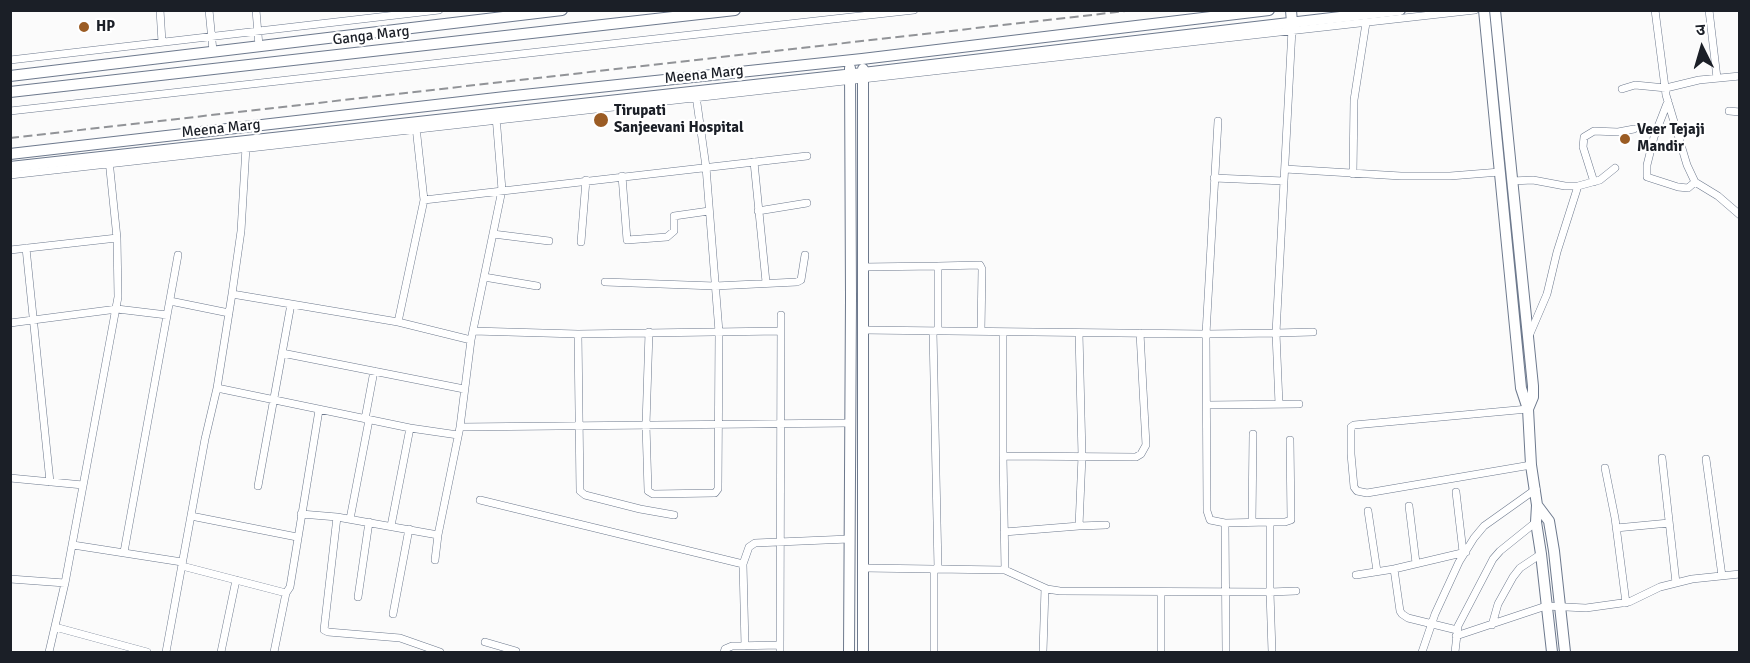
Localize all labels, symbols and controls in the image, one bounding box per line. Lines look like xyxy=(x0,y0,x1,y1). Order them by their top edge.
place label: HP xyxy=(96,18,115,36)
north arrow xyxy=(1672,18,1732,78)
marker: HP xyxy=(77,20,91,34)
text: उ xyxy=(1695,20,1706,40)
street label: Ganga Marg xyxy=(332,22,410,50)
street label: Meena Marg xyxy=(664,62,744,88)
place label: Tirupati Sanjeevani Hospital xyxy=(614,102,744,137)
marker: Tirupati Sanjeevani Hospital xyxy=(592,111,610,129)
street label: Meena Marg xyxy=(181,116,261,142)
place label: Veer Tejaji Mandir xyxy=(1637,121,1705,156)
marker: Veer Tejaji Mandir xyxy=(1618,132,1632,146)

